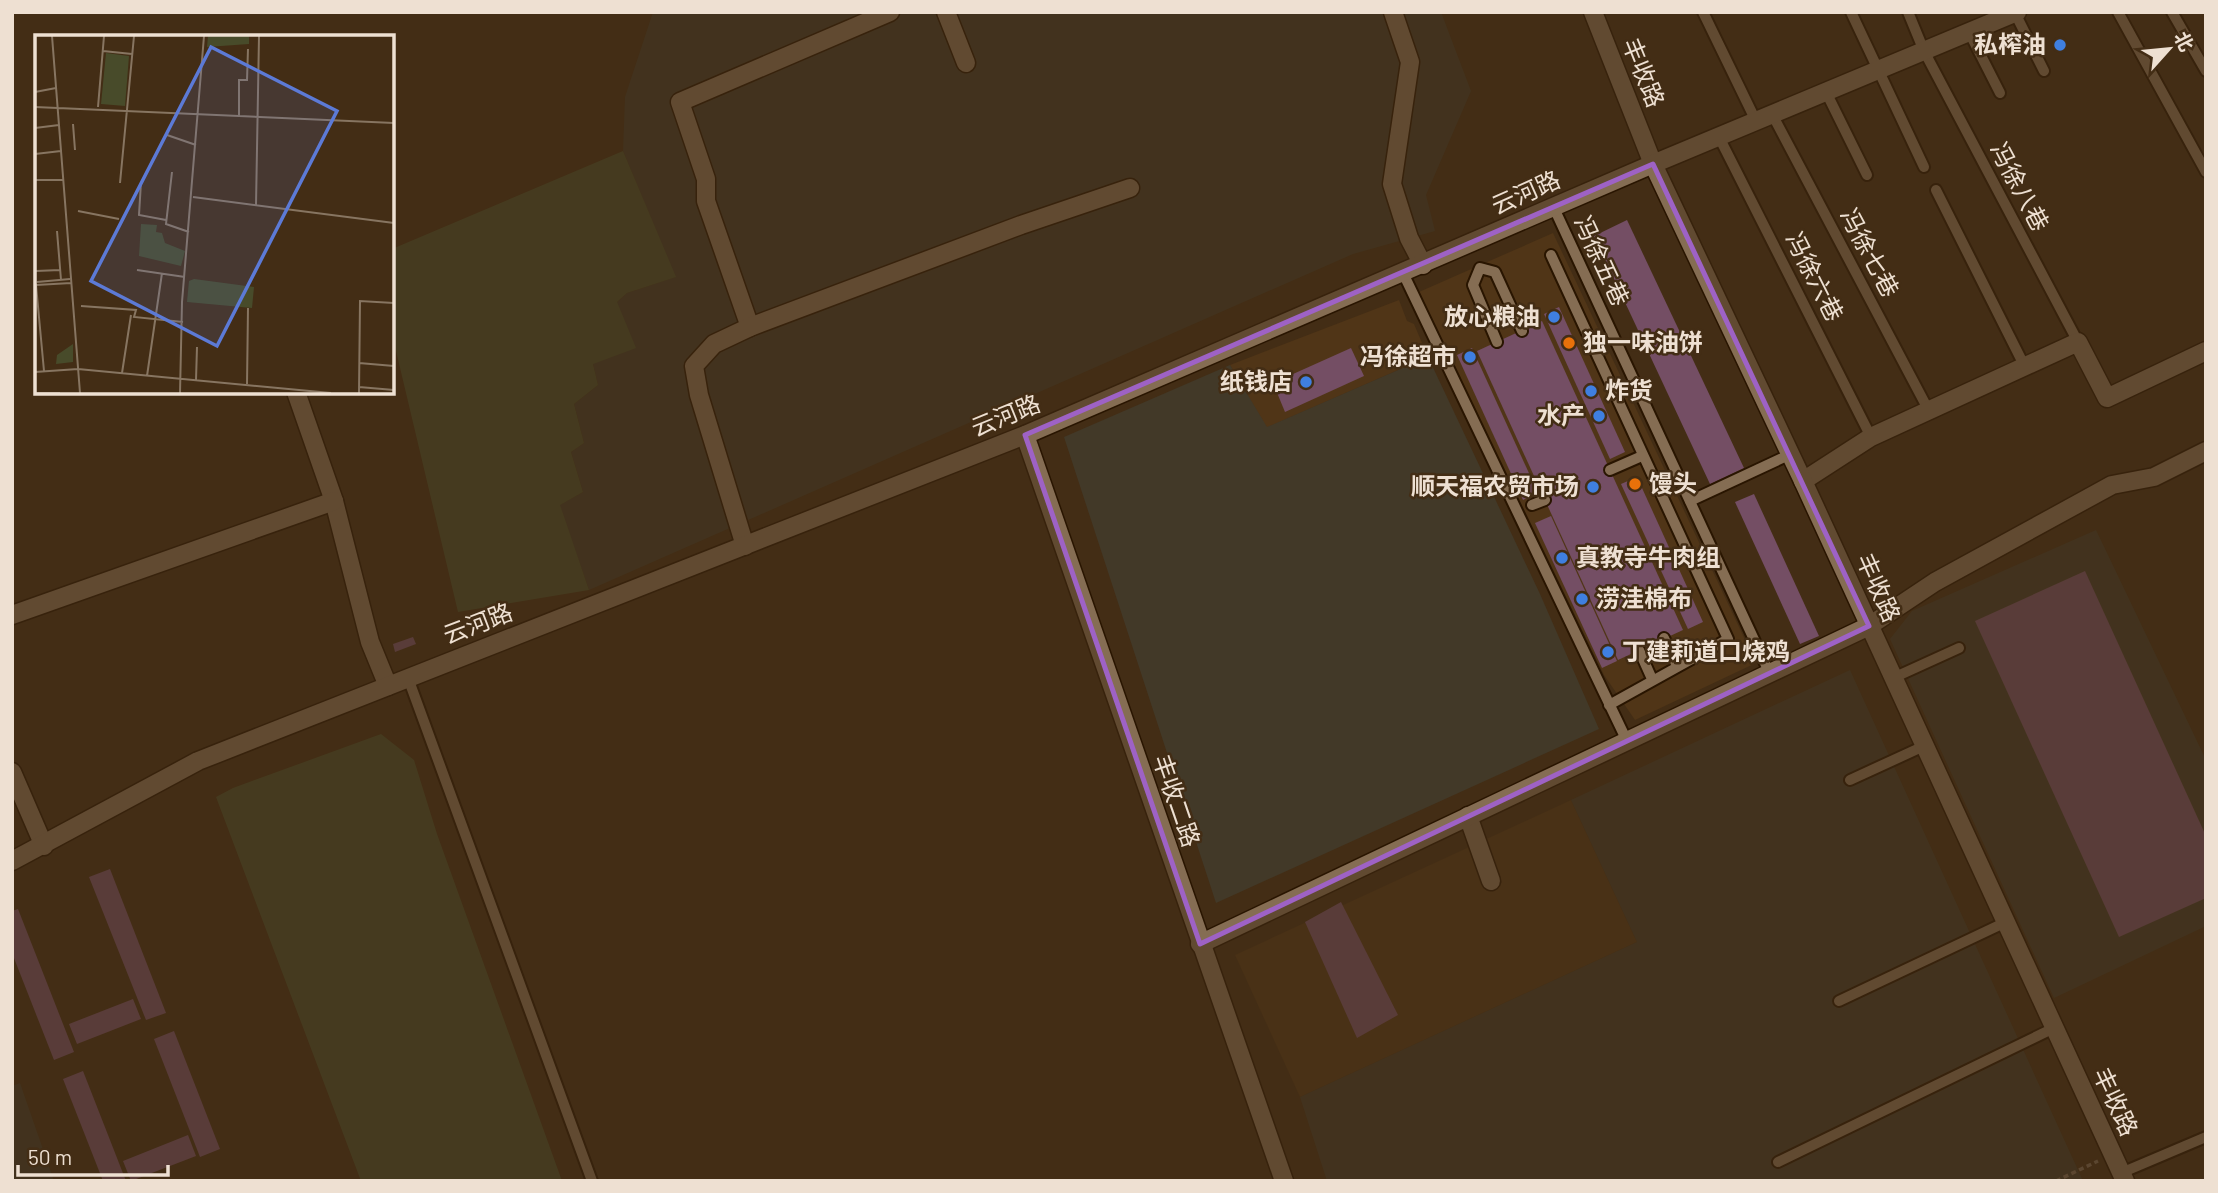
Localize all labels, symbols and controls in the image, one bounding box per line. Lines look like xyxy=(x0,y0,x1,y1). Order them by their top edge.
north arrow xyxy=(2134,14,2204,84)
text: 北 xyxy=(2170,27,2199,55)
place label: 私榨油 xyxy=(1974,29,2046,58)
street label: 丰收路 xyxy=(1617,34,1671,111)
inset map xyxy=(35,35,394,394)
marker: 私榨油 xyxy=(2052,37,2068,53)
street label: 冯徐八巷 xyxy=(1985,137,2056,235)
street label: 云河路 xyxy=(1487,164,1564,220)
street label: 冯徐七巷 xyxy=(1835,203,1906,301)
street label: 冯徐五巷 xyxy=(1569,211,1636,310)
street label: 冯徐六巷 xyxy=(1781,227,1850,326)
place label: 放心粮油 xyxy=(1444,301,1540,330)
marker: 放心粮油 xyxy=(1546,309,1562,325)
place label: 独一味油饼 xyxy=(1583,327,1703,356)
marker: 独一味油饼 xyxy=(1561,335,1577,351)
place label: 冯徐超市 xyxy=(1360,341,1456,370)
marker: 冯徐超市 xyxy=(1462,349,1478,365)
place label: 纸钱店 xyxy=(1220,366,1292,395)
marker: 纸钱店 xyxy=(1298,374,1314,390)
place label: 炸货 xyxy=(1605,375,1653,404)
marker: 炸货 xyxy=(1583,383,1599,399)
street label: 云河路 xyxy=(967,388,1044,442)
place label: 水产 xyxy=(1537,400,1585,429)
marker: 水产 xyxy=(1591,408,1607,424)
place label: 馒头 xyxy=(1649,468,1697,497)
place label: 顺天福农贸市场 xyxy=(1411,471,1579,500)
marker: 馒头 xyxy=(1627,476,1643,492)
marker: 顺天福农贸市场 xyxy=(1585,479,1601,495)
place label: 真教寺牛肉组 xyxy=(1576,542,1720,571)
street label: 丰收路 xyxy=(1851,549,1907,626)
marker: 真教寺牛肉组 xyxy=(1554,550,1570,566)
place label: 涝洼棉布 xyxy=(1596,583,1692,612)
marker: 涝洼棉布 xyxy=(1574,591,1590,607)
street label: 云河路 xyxy=(439,596,516,649)
place label: 丁建莉道口烧鸡 xyxy=(1622,636,1790,665)
marker: 丁建莉道口烧鸡 xyxy=(1600,644,1616,660)
street label: 丰收二路 xyxy=(1148,750,1207,851)
street label: 丰收路 xyxy=(2088,1063,2145,1140)
scale bar xyxy=(18,1134,168,1178)
text: 50 m xyxy=(28,1144,72,1169)

